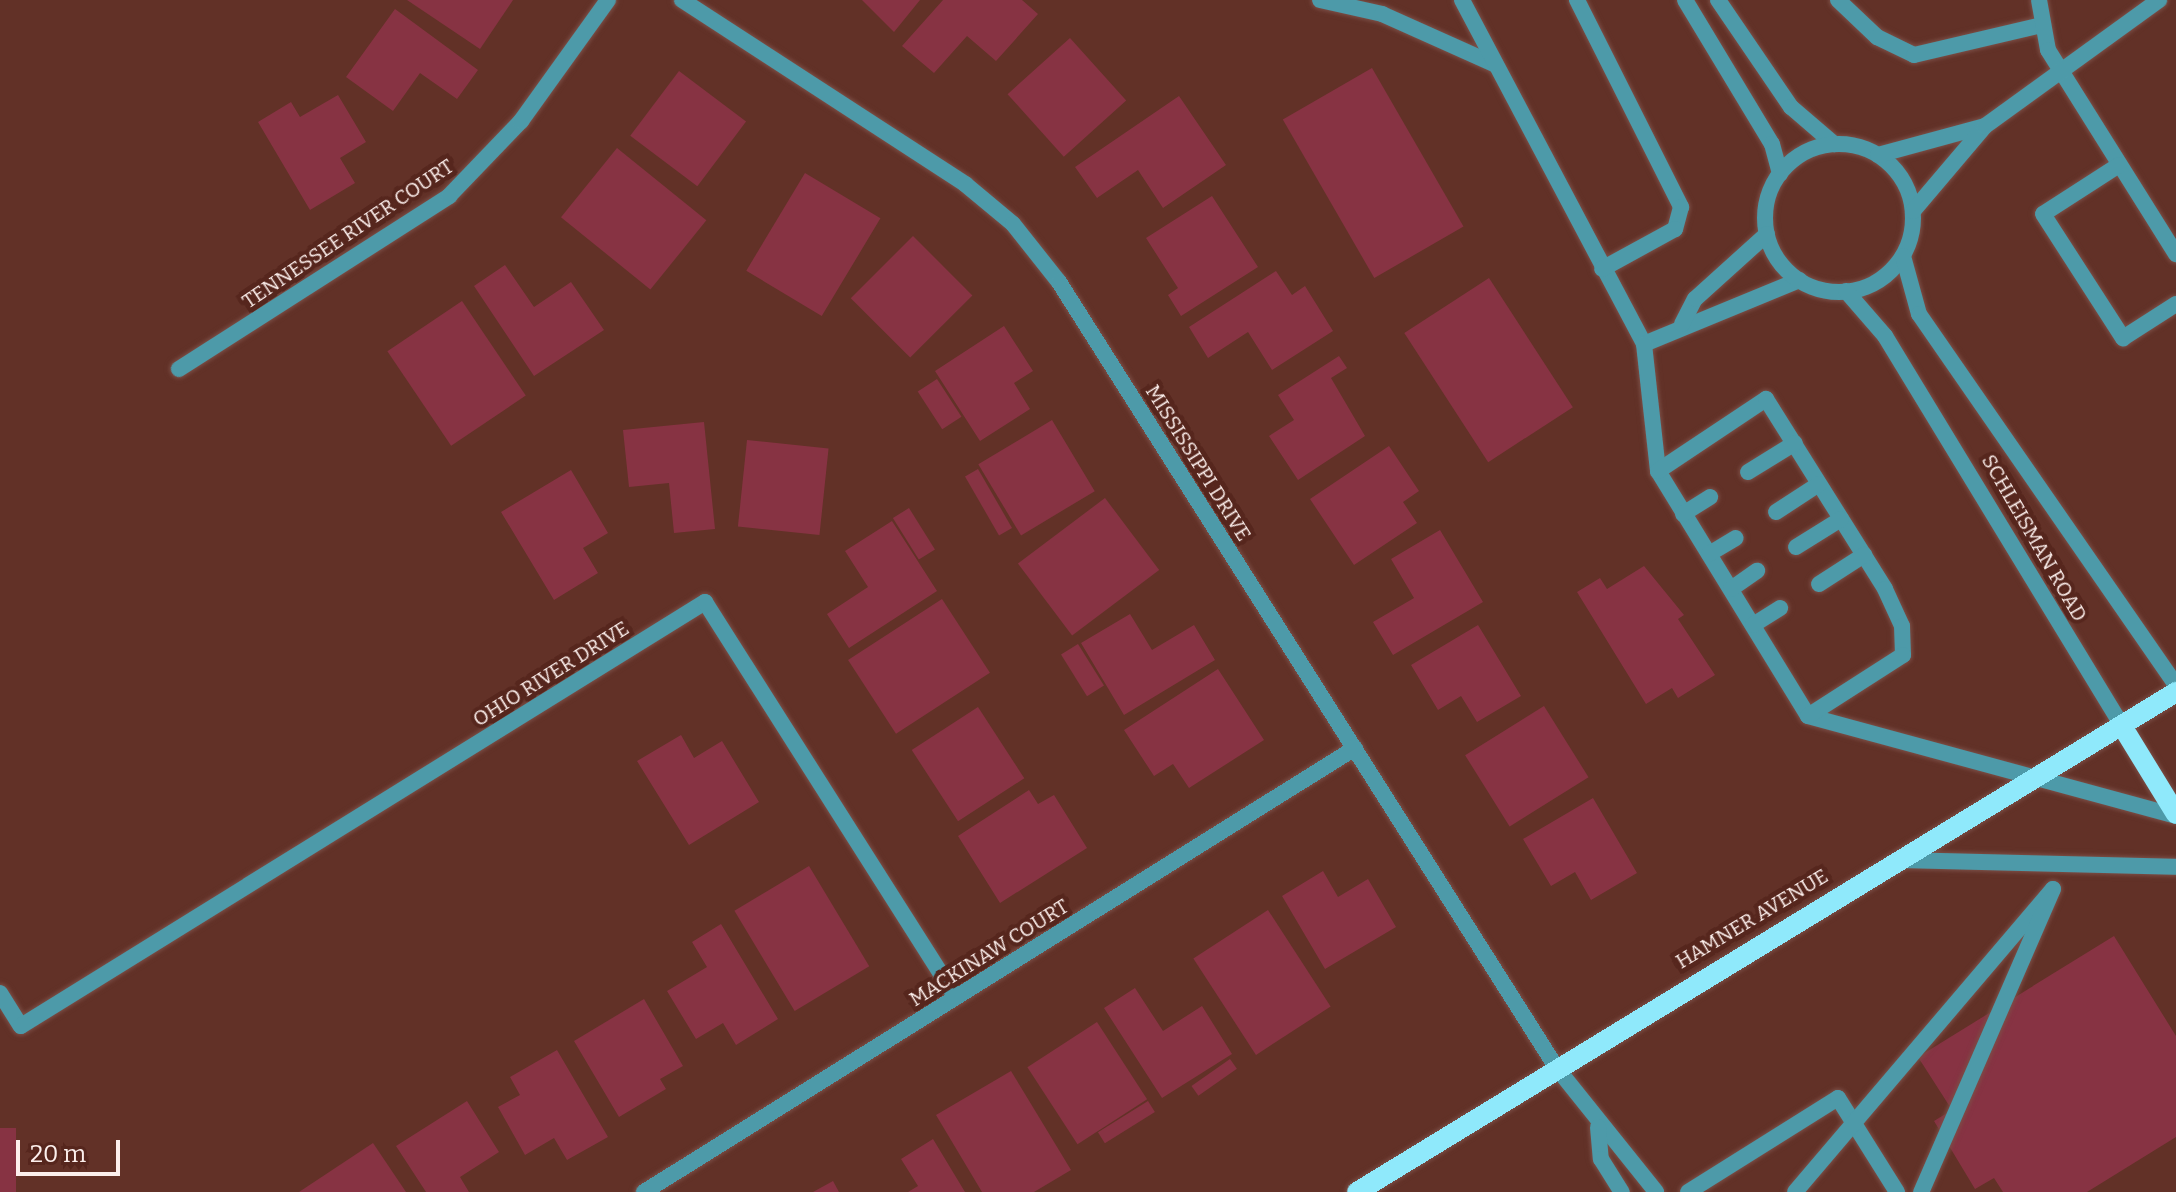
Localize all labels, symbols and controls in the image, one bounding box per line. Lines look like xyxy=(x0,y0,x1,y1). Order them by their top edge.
street label: TENNESSEE RIVER COURT xyxy=(238,154,458,314)
street label: MISSISSIPPI DRIVE xyxy=(1140,381,1256,545)
street label: SCHLEISMAN ROAD xyxy=(1976,450,2092,626)
street label: OHIO RIVER DRIVE xyxy=(469,616,633,732)
street label: HAMNER AVENUE xyxy=(1672,864,1832,974)
street label: MACKINAW COURT xyxy=(905,894,1073,1012)
scale bar xyxy=(20,1124,124,1174)
text: 20 m xyxy=(30,1140,86,1168)

